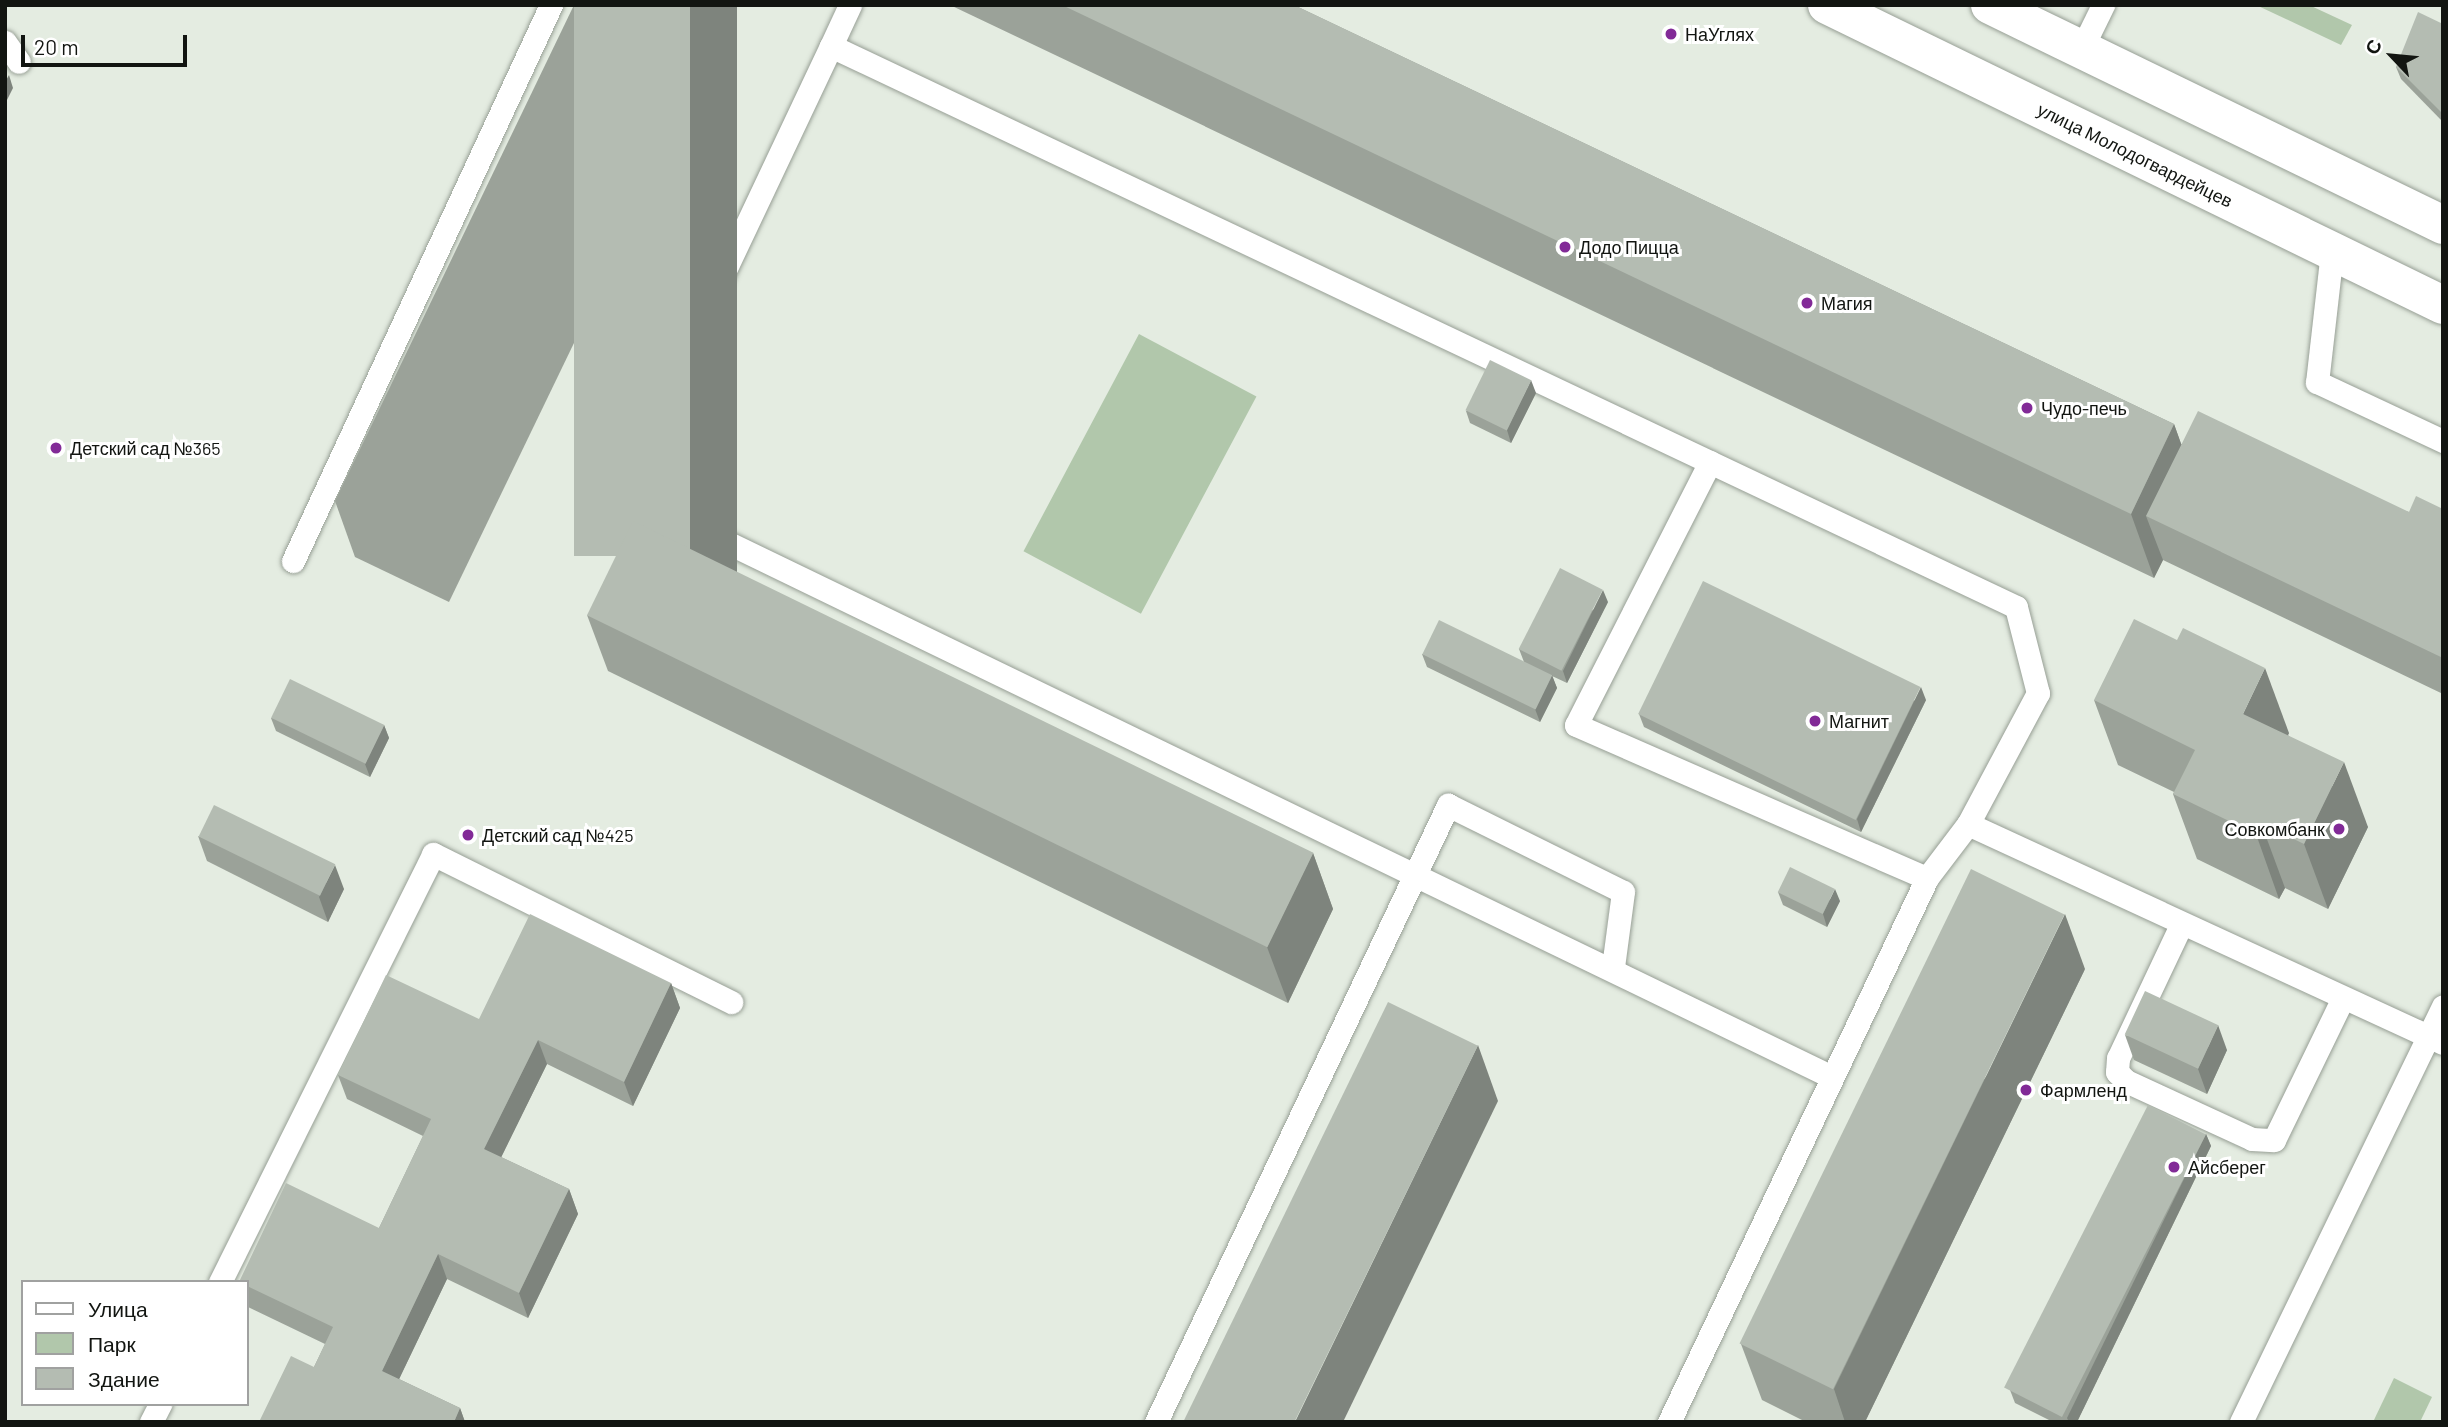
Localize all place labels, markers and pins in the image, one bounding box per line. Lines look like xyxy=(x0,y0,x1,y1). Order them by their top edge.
place label: НаУглях xyxy=(1685,23,1754,45)
marker: НаУглях xyxy=(1663,26,1679,42)
place label: Додо Пицца xyxy=(1579,236,1679,258)
marker: Додо Пицца xyxy=(1557,239,1573,255)
place label: Магия xyxy=(1821,292,1873,314)
marker: Магия xyxy=(1799,295,1815,311)
place label: Чудо-печь xyxy=(2041,397,2127,419)
marker: Чудо-печь xyxy=(2019,400,2035,416)
place label: Детский сад №365 xyxy=(70,437,220,459)
marker: Детский сад №365 xyxy=(48,440,64,456)
place label: Магнит xyxy=(1829,710,1889,732)
marker: Магнит xyxy=(1807,713,1823,729)
place label: Совкомбанк xyxy=(2224,818,2325,840)
marker: Совкомбанк xyxy=(2331,821,2347,837)
place label: Детский сад №425 xyxy=(482,824,633,846)
marker: Детский сад №425 xyxy=(460,827,476,843)
place label: Фармленд xyxy=(2040,1079,2127,1101)
marker: Фармленд xyxy=(2018,1082,2034,1098)
place label: Айсберег xyxy=(2188,1156,2266,1178)
marker: Айсберег xyxy=(2166,1159,2182,1175)

